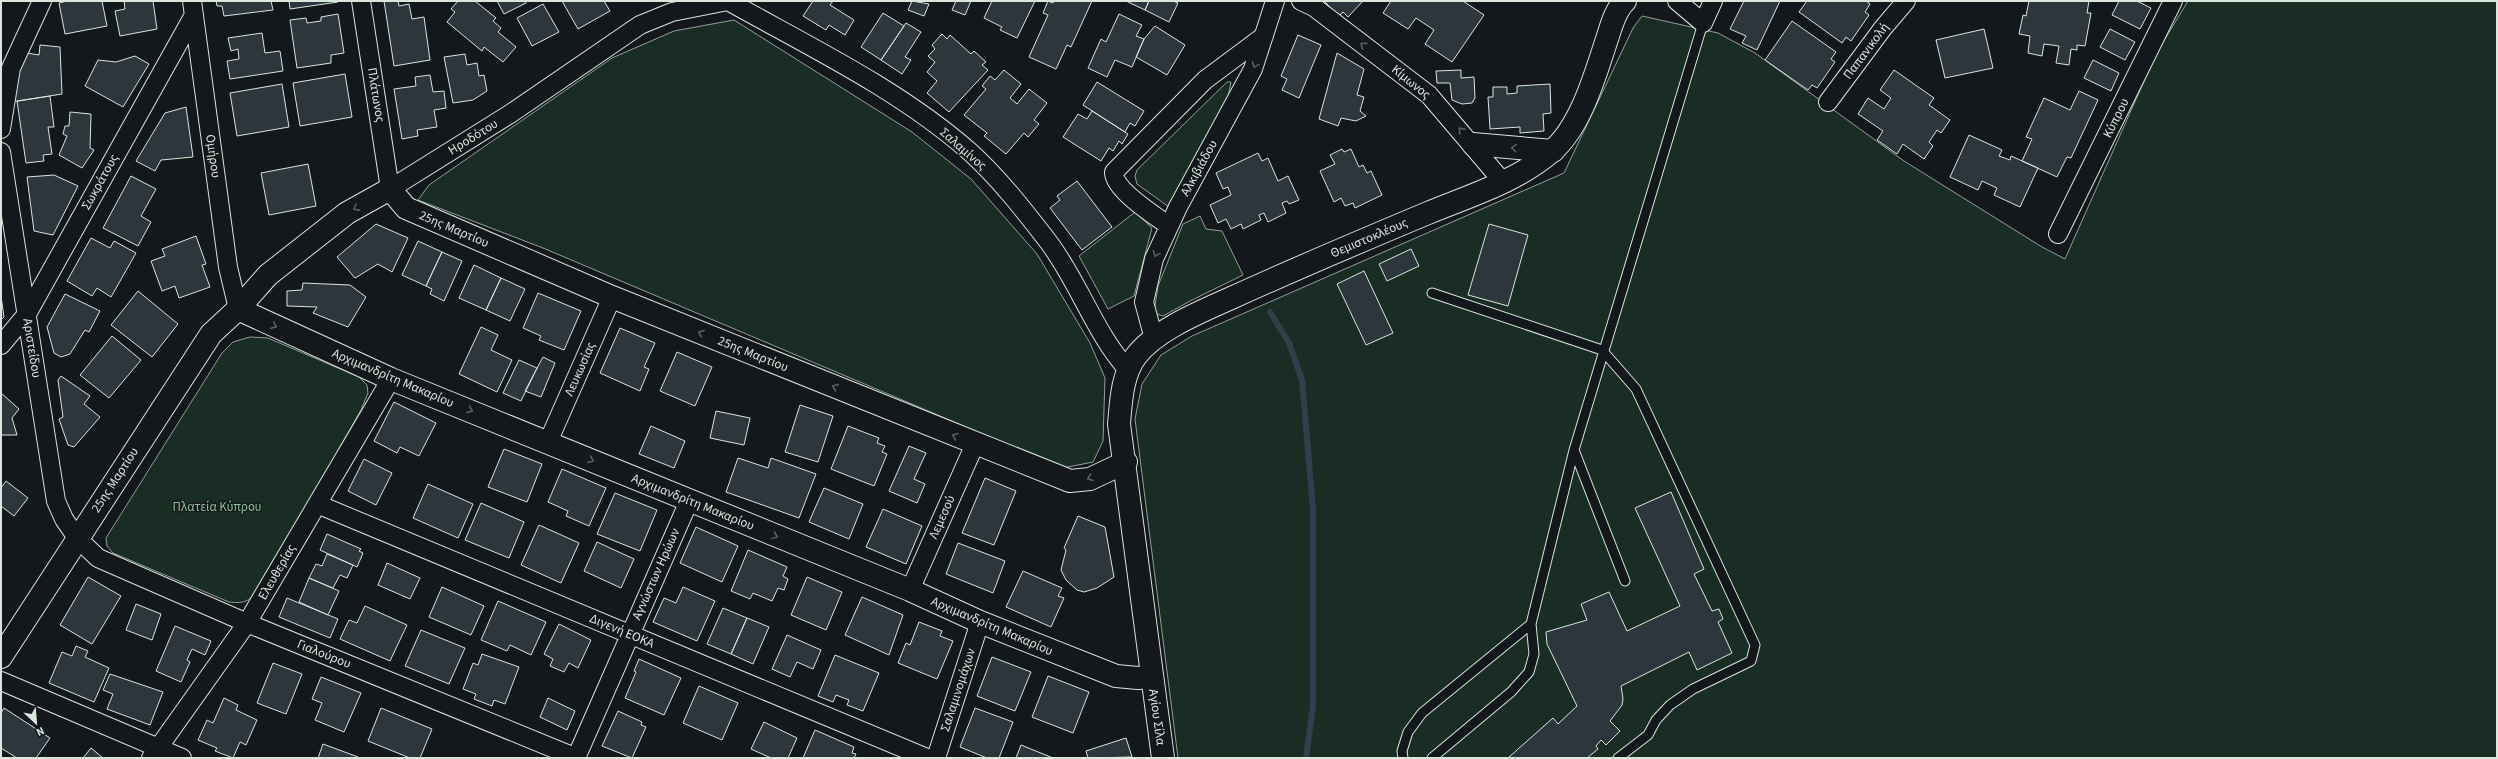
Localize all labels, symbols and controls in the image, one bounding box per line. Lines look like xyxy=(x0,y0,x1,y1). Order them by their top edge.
street label: Παπανικολή xyxy=(1839,19,1893,83)
one-way arrow xyxy=(1361,43,1368,50)
one-way arrow xyxy=(1251,61,1259,68)
street label: Κίμωνος xyxy=(1388,61,1435,104)
street label: Πλάτωνος xyxy=(363,66,389,124)
street label: Κύπρου xyxy=(2099,95,2133,141)
street label: Ηροδότου xyxy=(445,115,501,159)
street label: Σαλαμίνος xyxy=(936,124,991,175)
one-way arrow xyxy=(1458,128,1465,135)
street label: Ομήρου xyxy=(201,133,225,179)
street label: Αλκιβιάδου xyxy=(1176,137,1222,199)
one-way arrow xyxy=(1511,143,1517,152)
street label: Σωκράτους xyxy=(77,150,123,213)
one-way arrow xyxy=(353,203,360,211)
street label: 25ης Μαρτίου xyxy=(416,206,492,252)
street label: Θεμιστοκλέους xyxy=(1328,214,1411,262)
one-way arrow xyxy=(1153,251,1161,258)
street label: Αριστείδου xyxy=(18,317,46,379)
one-way arrow xyxy=(269,321,277,329)
one-way arrow xyxy=(698,330,705,338)
street label: 25ης Μαρτίου xyxy=(715,332,791,376)
street label: Λευκωσίας xyxy=(560,339,600,399)
street label: Αρχιμανδρίτη Μακαρίου xyxy=(329,344,457,412)
one-way arrow xyxy=(831,384,838,392)
one-way arrow xyxy=(467,406,474,414)
one-way arrow xyxy=(952,433,960,441)
street label: 25ης Μαρτίου xyxy=(87,444,143,516)
one-way arrow xyxy=(587,455,594,463)
street label: Αρχιμανδρίτη Μακαρίου xyxy=(629,469,757,535)
one-way arrow xyxy=(1087,473,1094,482)
street label: Λεμεσού xyxy=(924,492,960,542)
park label: Πλατεία Κύπρου xyxy=(172,498,262,516)
street label: Αγνώστων Ηρώων xyxy=(628,525,684,623)
one-way arrow xyxy=(772,531,779,539)
street label: Ελευθερίας xyxy=(254,541,300,603)
street label: Αρχιμανδρίτη Μακαρίου xyxy=(928,592,1056,660)
street label: Διγενή ΕΟΚΑ xyxy=(587,609,658,653)
street label: Γιαλούρου xyxy=(294,635,354,673)
street label: Σαλαμινομάχων xyxy=(936,646,980,734)
street label: Αγίου Σίλα xyxy=(1144,688,1170,747)
north arrow xyxy=(16,703,56,743)
text: N xyxy=(34,723,47,740)

